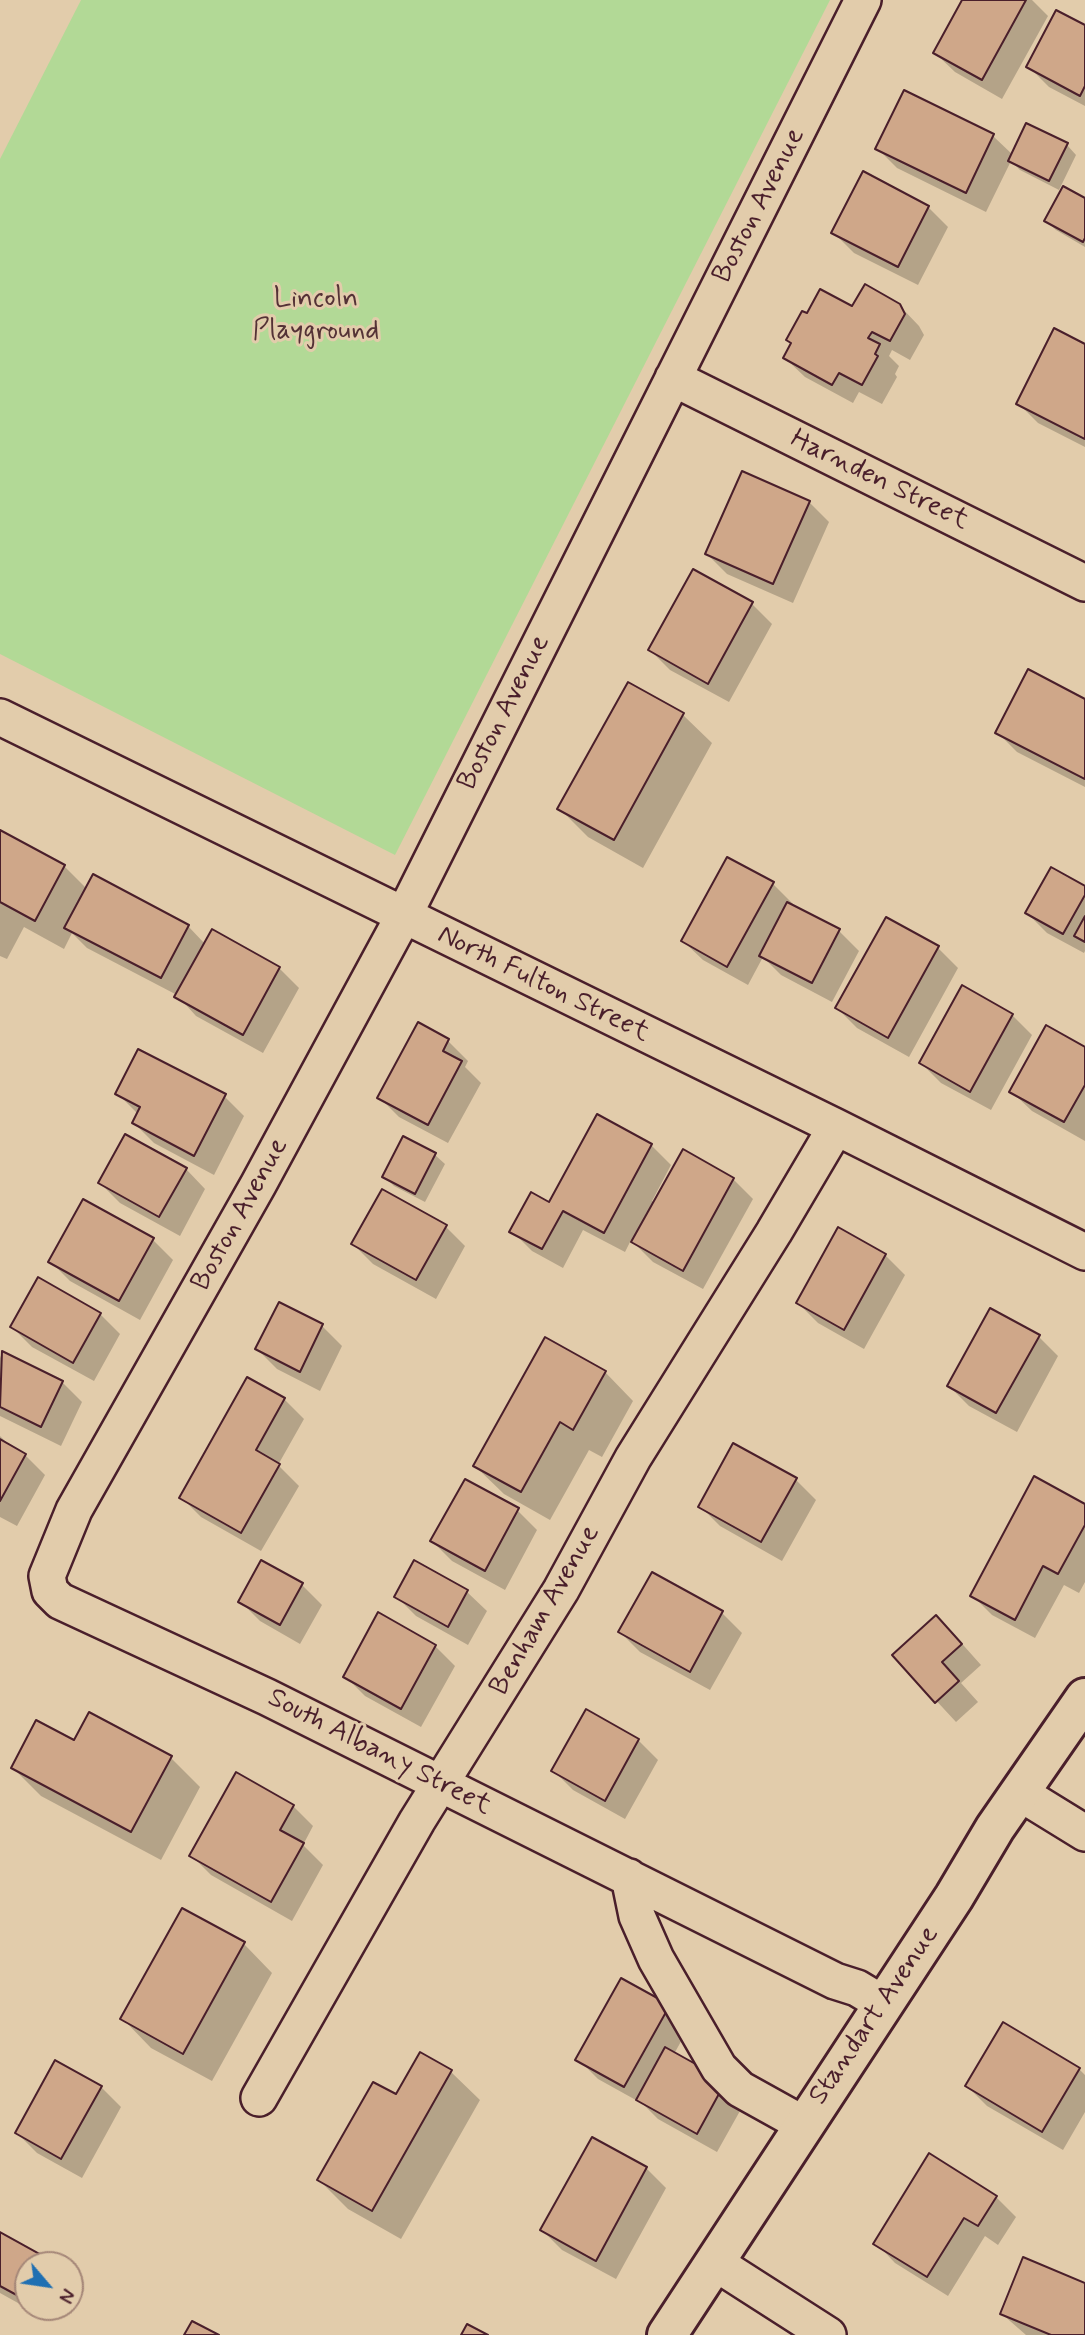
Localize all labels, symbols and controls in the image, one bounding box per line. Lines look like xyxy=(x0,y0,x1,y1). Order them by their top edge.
street label: Boston Avenue xyxy=(707,123,813,289)
park label: Lincoln Playground xyxy=(253,283,379,349)
street label: Harnden Street xyxy=(784,423,974,539)
street label: Boston Avenue xyxy=(452,630,558,796)
street label: North Fulton Street xyxy=(431,919,655,1051)
street label: Boston Avenue xyxy=(185,1133,297,1297)
street label: Benham Avenue xyxy=(484,1520,608,1702)
street label: South Albany Street xyxy=(262,1682,496,1824)
street label: Standart Avenue xyxy=(803,1920,947,2112)
north arrow xyxy=(14,2251,84,2321)
text: N xyxy=(52,2284,80,2307)

